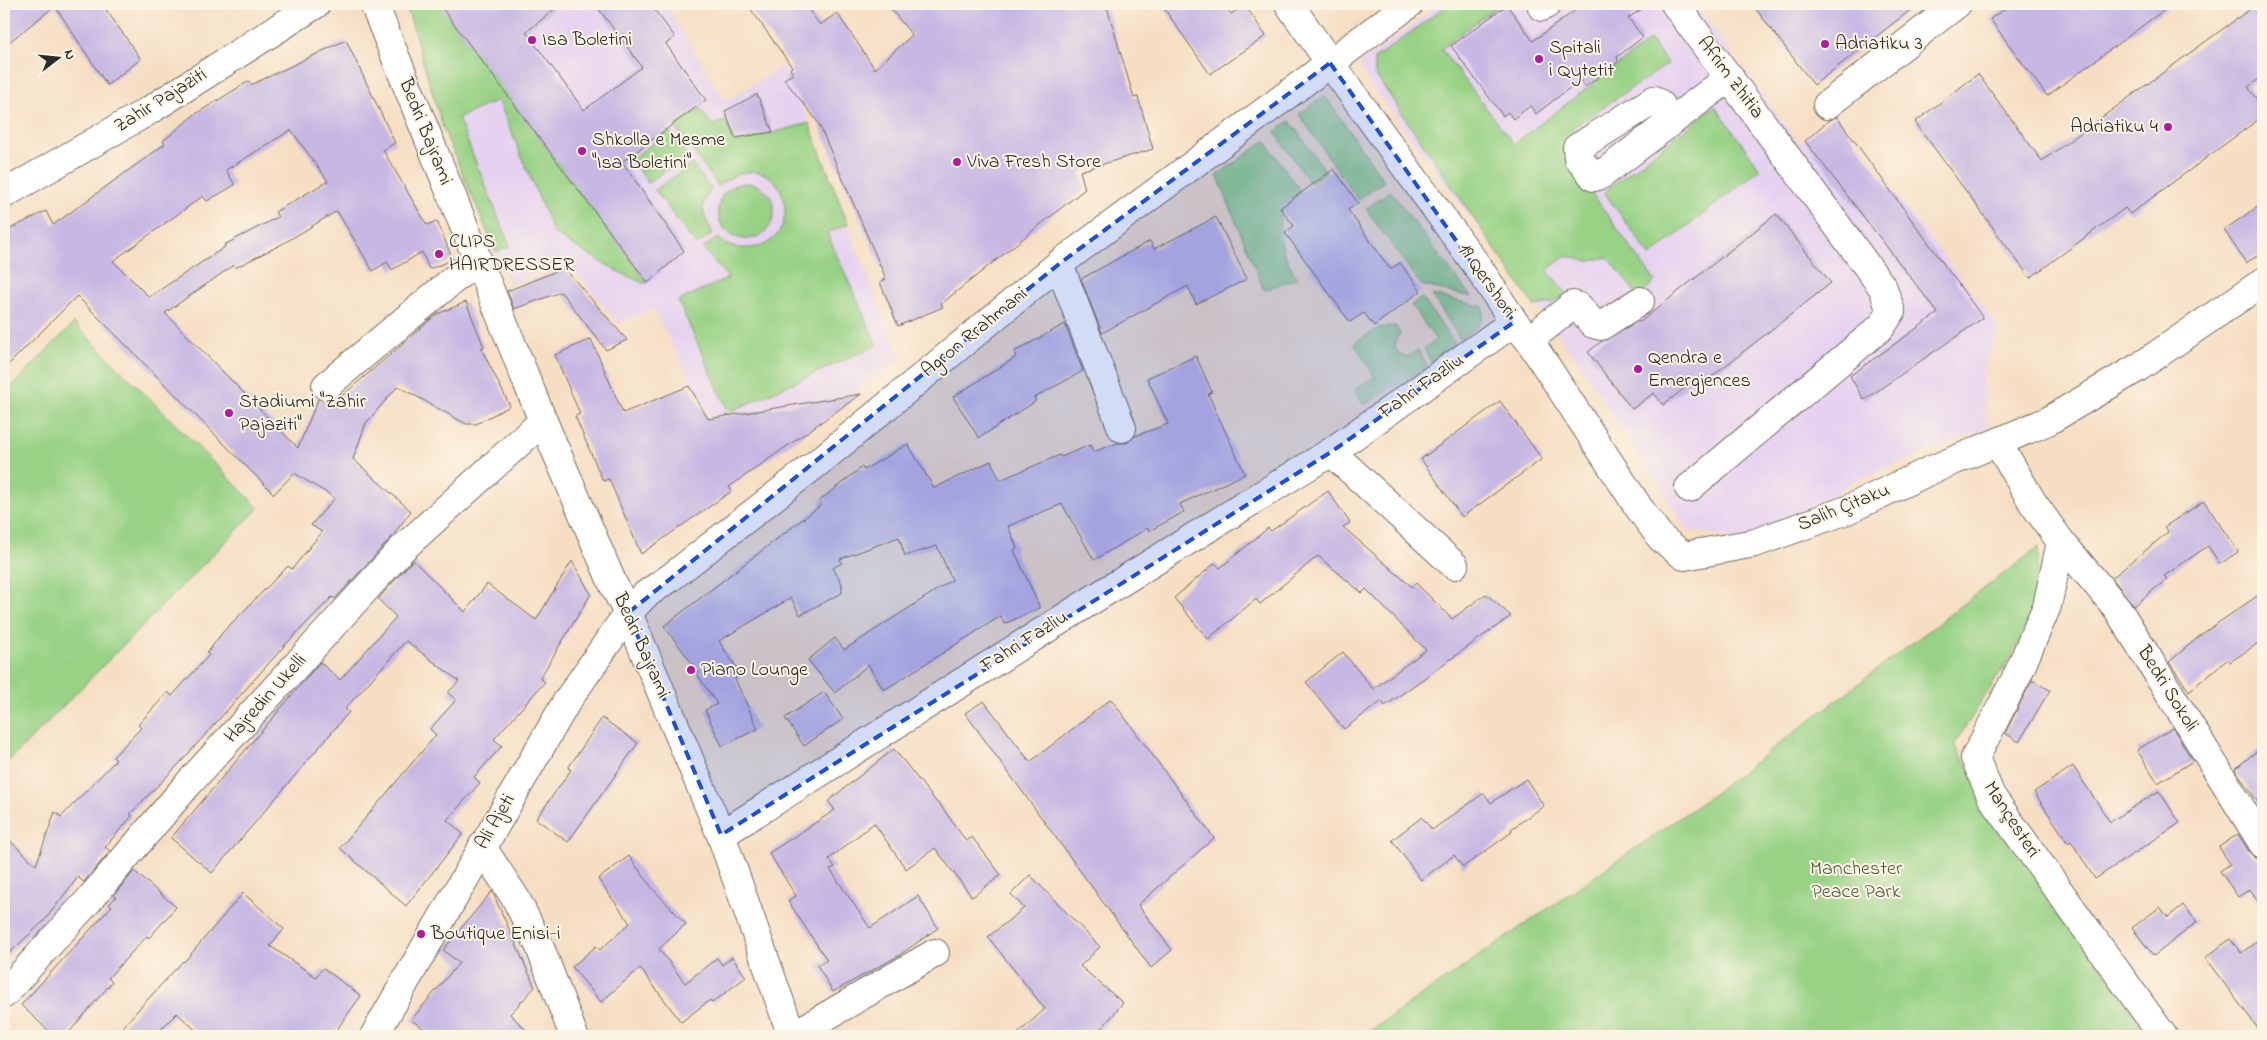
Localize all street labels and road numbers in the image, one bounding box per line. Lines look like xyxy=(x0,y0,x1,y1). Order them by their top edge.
street label: Afrim Zhitia xyxy=(1689,31,1771,125)
street label: Zahir Pajaziti xyxy=(109,61,213,141)
street label: Bedri Bajrami xyxy=(390,73,460,190)
street label: 19 Qershori xyxy=(1450,238,1522,324)
street label: Agron Rrahmani xyxy=(915,281,1035,386)
street label: Fahri Fazliu xyxy=(1373,347,1471,428)
street label: Salih Çitaku xyxy=(1793,476,1895,540)
street label: Bedri Bajrami xyxy=(604,588,677,703)
street label: Fahri Fazliu xyxy=(975,604,1074,681)
street label: Bedri Sokoli xyxy=(2129,639,2205,738)
street label: Hajredin Ukelli xyxy=(218,648,314,750)
street label: Mançesteri xyxy=(1975,776,2047,864)
street label: Ali Ajeti xyxy=(468,789,524,855)

